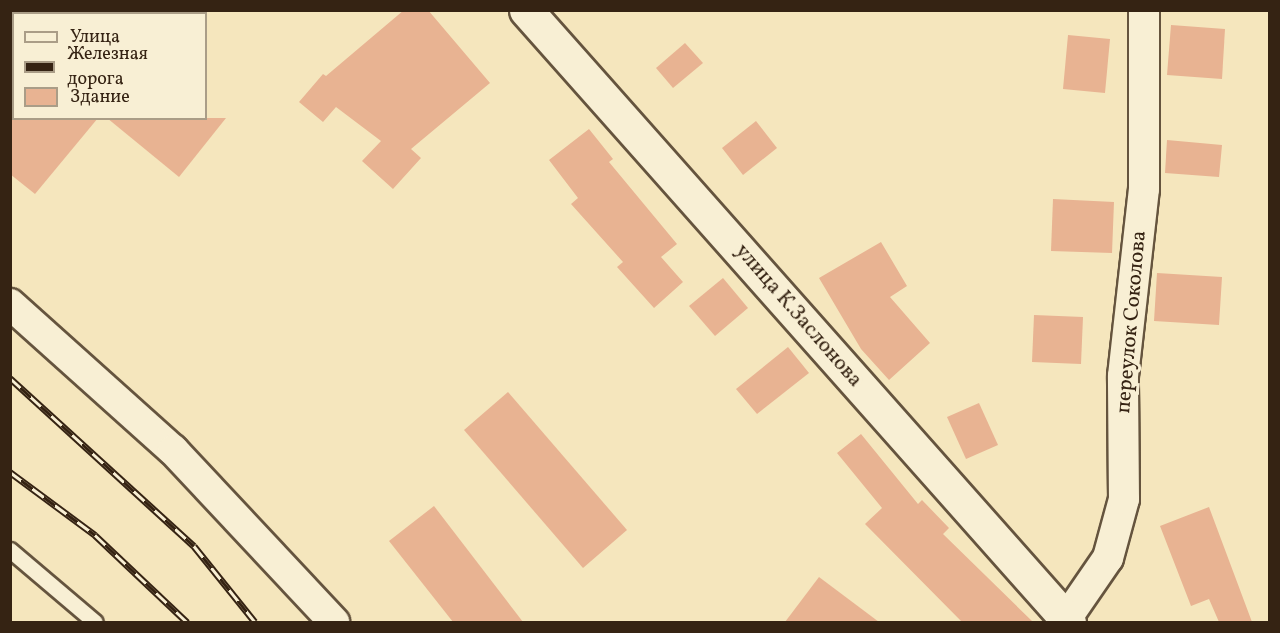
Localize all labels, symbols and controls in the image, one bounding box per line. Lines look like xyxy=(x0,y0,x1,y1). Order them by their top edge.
legend xyxy=(12,12,207,120)
text: Улица xyxy=(70,25,120,50)
text: Железная дорога xyxy=(67,42,148,92)
text: Здание xyxy=(70,85,130,110)
street label: переулок Соколова xyxy=(1111,230,1153,414)
street label: улица К.Заслонова xyxy=(729,239,867,393)

